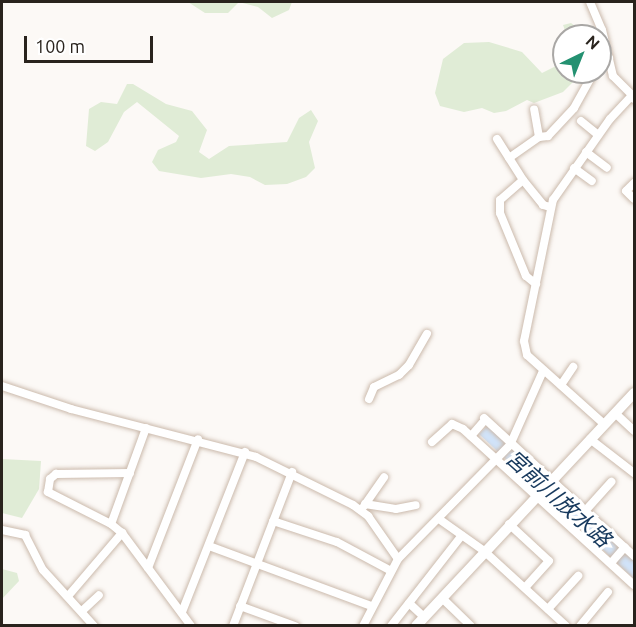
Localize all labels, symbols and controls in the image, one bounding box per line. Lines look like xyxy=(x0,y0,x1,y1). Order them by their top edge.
scale bar xyxy=(27,24,156,62)
north arrow xyxy=(552,24,612,84)
text: N xyxy=(582,32,603,53)
text: 100 m xyxy=(35,36,85,56)
water label: 宮前川放水路 xyxy=(501,444,617,552)

